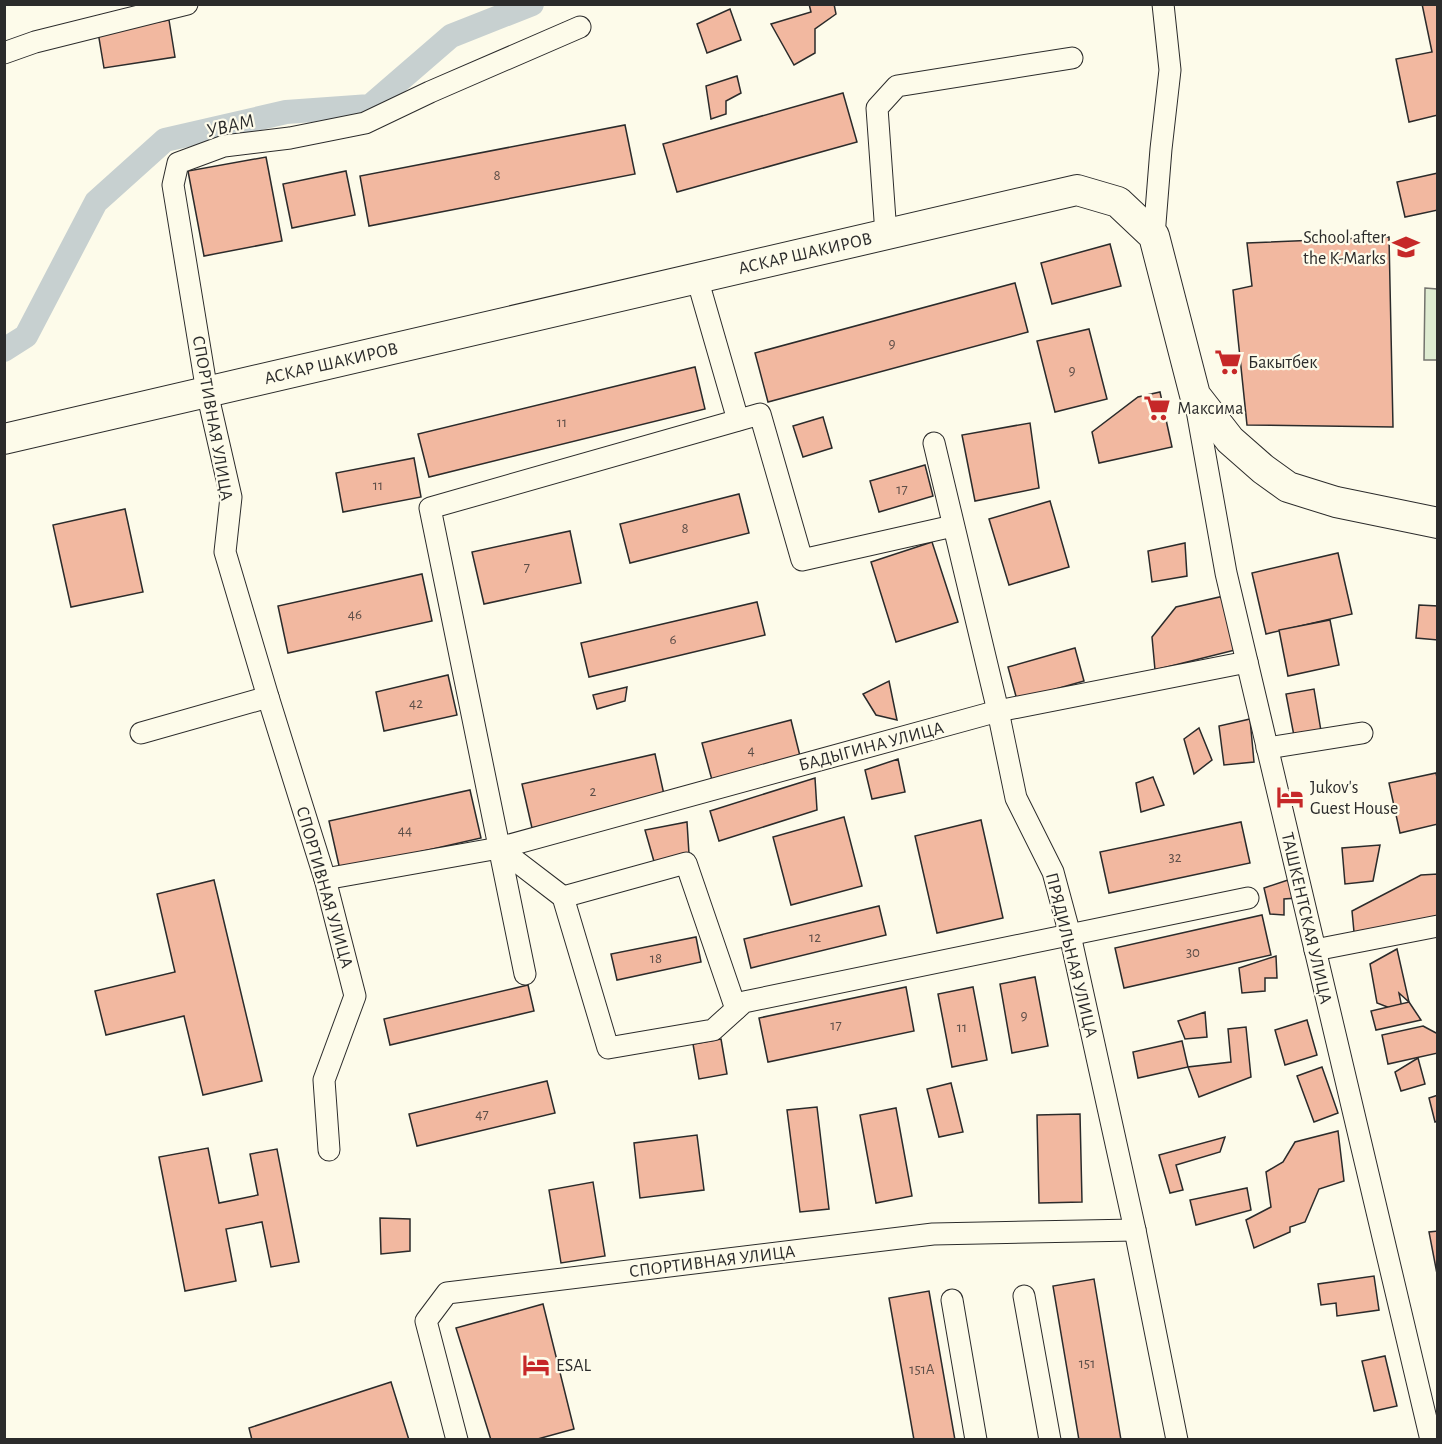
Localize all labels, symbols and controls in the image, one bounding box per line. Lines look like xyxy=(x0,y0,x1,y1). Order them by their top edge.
water label: УВАМ xyxy=(204,111,256,141)
house number: 8 xyxy=(493,168,501,183)
place label: School after the K-Marks xyxy=(1303,229,1386,268)
street label: АСКАР ШАКИРОВ xyxy=(737,230,874,278)
school or university icon: School after the K-Marks xyxy=(1391,232,1421,262)
street label: СПОРТИВНАЯ УЛИЦА xyxy=(189,334,235,503)
house number: 9 xyxy=(888,336,896,351)
street label: АСКАР ШАКИРОВ xyxy=(263,340,400,388)
supermarket icon: Бакытбек xyxy=(1213,347,1243,377)
place label: Бакытбек xyxy=(1248,353,1318,372)
house number: 9 xyxy=(1068,363,1076,378)
supermarket icon: Максима xyxy=(1142,393,1172,423)
place label: Максима xyxy=(1177,400,1243,418)
house number: 11 xyxy=(557,415,567,430)
house number: 11 xyxy=(373,478,383,493)
house number: 17 xyxy=(896,482,908,497)
house number: 8 xyxy=(681,521,689,536)
house number: 7 xyxy=(524,560,530,575)
house number: 46 xyxy=(348,607,362,622)
house number: 6 xyxy=(669,632,677,647)
house number: 42 xyxy=(409,696,423,711)
street label: БАДЫГИНА УЛИЦА xyxy=(797,719,946,775)
house number: 4 xyxy=(747,743,755,758)
place label: Jukov's Guest House xyxy=(1310,779,1398,818)
hotel icon: Jukov's Guest House xyxy=(1275,782,1305,812)
house number: 2 xyxy=(590,784,597,799)
street label: СПОРТИВНАЯ УЛИЦА xyxy=(292,804,356,971)
house number: 44 xyxy=(398,823,412,838)
street label: ТАШКЕНТСКАЯ УЛИЦА xyxy=(1278,831,1335,1006)
house number: 32 xyxy=(1168,850,1182,865)
street label: ПРЯДИЛЬНАЯ УЛИЦА xyxy=(1042,871,1100,1040)
house number: 12 xyxy=(809,930,821,945)
house number: 30 xyxy=(1186,945,1200,960)
house number: 18 xyxy=(650,951,662,966)
house number: 9 xyxy=(1020,1008,1028,1023)
house number: 17 xyxy=(830,1018,842,1033)
house number: 11 xyxy=(957,1020,967,1035)
house number: 47 xyxy=(475,1107,489,1122)
street label: СПОРТИВНАЯ УЛИЦА xyxy=(628,1243,797,1281)
hotel icon: ESAL xyxy=(521,1350,551,1380)
house number: 151 xyxy=(1079,1356,1095,1371)
place label: ESAL xyxy=(556,1357,592,1375)
house number: 151А xyxy=(909,1362,935,1377)

